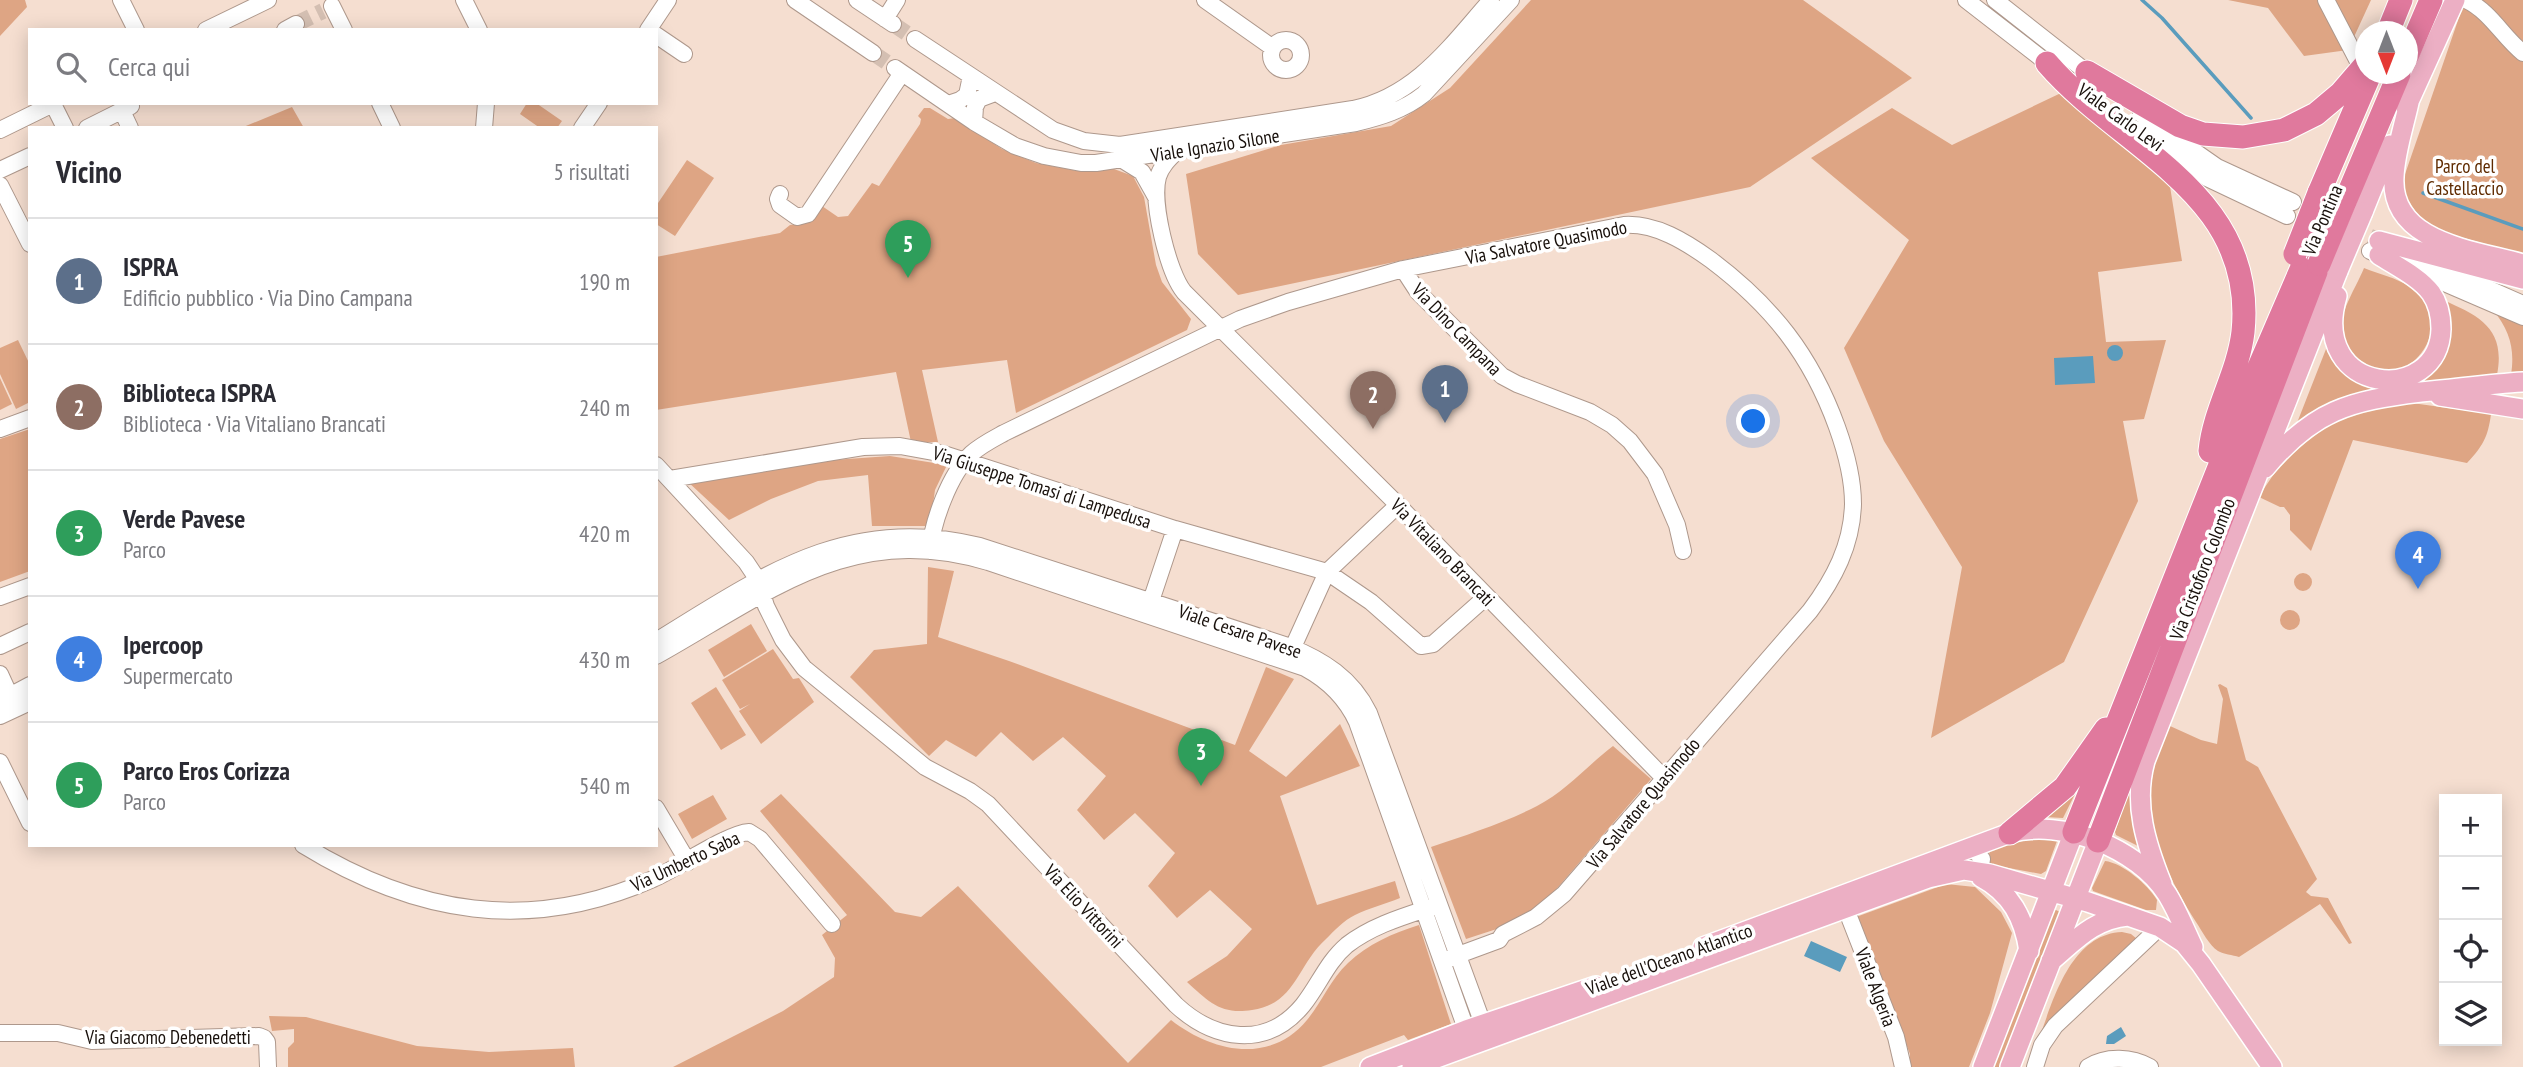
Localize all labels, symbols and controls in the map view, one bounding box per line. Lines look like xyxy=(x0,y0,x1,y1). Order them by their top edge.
north arrow xyxy=(2355,21,2418,84)
search box xyxy=(28,28,658,105)
icon: search xyxy=(52,48,90,86)
text: Cerca qui xyxy=(108,50,190,83)
street label: Viale Carlo Levi xyxy=(2072,77,2169,156)
street label: Viale Ignazio Silone xyxy=(1148,123,1281,167)
text: Vicino xyxy=(56,152,122,191)
park label: Parco del Castellaccio xyxy=(2426,154,2504,200)
text: 5 risultati xyxy=(554,157,630,186)
street label: Via Pontina xyxy=(2296,181,2348,260)
street label: Via Salvatore Quasimodo xyxy=(1462,215,1629,270)
pin: 5 xyxy=(885,220,931,278)
text: ISPRA xyxy=(123,250,178,283)
text: 1 xyxy=(74,267,85,296)
text: 190 m xyxy=(579,267,630,296)
street label: Via Dino Campana xyxy=(1406,277,1507,380)
text: Edificio pubblico · Via Dino Campana xyxy=(123,283,413,312)
pin: 1 xyxy=(1422,365,1468,423)
pin: 2 xyxy=(1350,371,1396,429)
text: Biblioteca ISPRA xyxy=(123,376,276,409)
text: 2 xyxy=(74,393,85,422)
text: 240 m xyxy=(579,393,630,422)
your location xyxy=(1736,404,1770,438)
text: Biblioteca · Via Vitaliano Brancati xyxy=(123,409,386,438)
street label: Via Giuseppe Tomasi di Lampedusa xyxy=(929,440,1154,534)
street label: Via Vitaliano Brancati xyxy=(1385,492,1500,611)
street label: Via Cristoforo Colombo xyxy=(2164,495,2240,644)
text: Verde Pavese xyxy=(123,502,245,535)
text: 3 xyxy=(74,519,85,548)
text: 420 m xyxy=(579,519,630,548)
pin: 4 xyxy=(2395,531,2441,589)
text: Parco xyxy=(123,535,166,564)
street label: Viale Cesare Pavese xyxy=(1174,598,1305,663)
text: Ipercoop xyxy=(123,628,203,661)
text: 4 xyxy=(74,645,85,674)
text: 430 m xyxy=(579,645,630,674)
text: Supermercato xyxy=(123,661,233,690)
pin: 3 xyxy=(1178,728,1224,786)
street label: Via Salvatore Quasimodo xyxy=(1580,733,1705,874)
text: Parco Eros Corizza xyxy=(123,754,290,787)
text: 5 xyxy=(74,771,85,800)
text: 540 m xyxy=(579,771,630,800)
text: Parco xyxy=(123,787,166,816)
map controls xyxy=(2439,794,2502,1046)
button: + xyxy=(2439,794,2502,857)
street label: Via Umberto Saba xyxy=(626,825,743,897)
button: − xyxy=(2439,857,2502,920)
street label: Via Elio Vittorini xyxy=(1038,858,1129,953)
street label: Viale dell'Oceano Atlantico xyxy=(1582,918,1755,1001)
button: locate xyxy=(2439,920,2502,983)
street label: Viale Algeria xyxy=(1850,943,1902,1030)
button: layers xyxy=(2439,983,2502,1046)
street label: Via Giacomo Debenedetti xyxy=(84,1025,251,1049)

